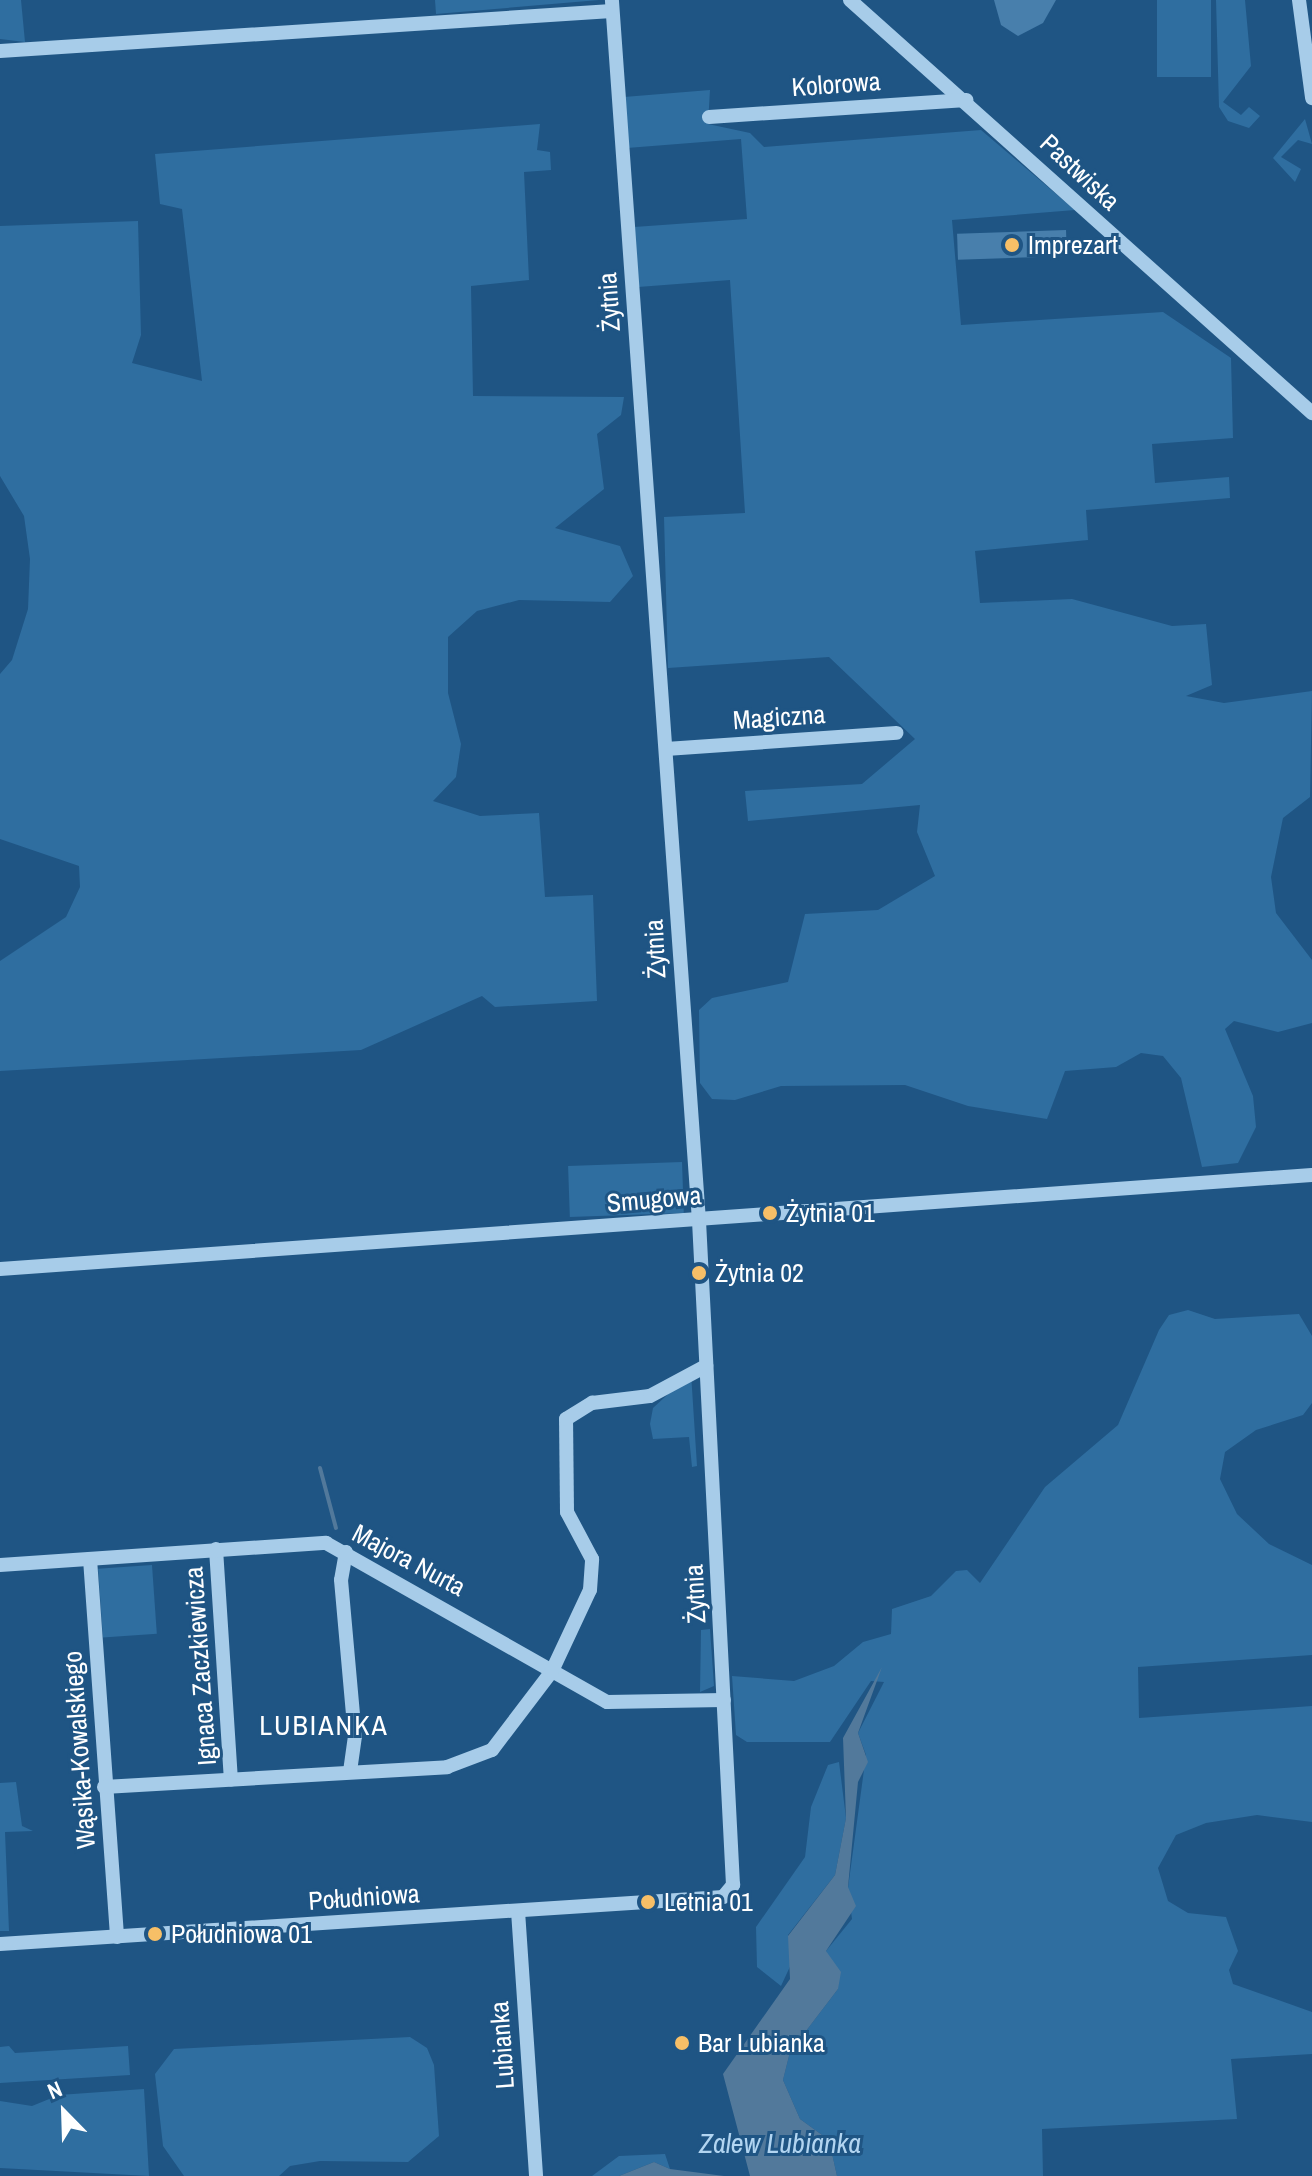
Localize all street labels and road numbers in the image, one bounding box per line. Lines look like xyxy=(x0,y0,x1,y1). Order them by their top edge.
street label: Kolorowa xyxy=(791,65,881,103)
street label: Pastwiska xyxy=(1034,127,1126,217)
street label: Żytnia xyxy=(591,271,627,333)
street label: Magiczna xyxy=(732,698,826,736)
street label: Żytnia xyxy=(638,919,672,979)
street label: Smugowa xyxy=(605,1179,703,1219)
street label: Majora Nurta xyxy=(347,1517,471,1603)
street label: Żytnia xyxy=(678,1564,712,1624)
street label: Ignaca Zaczkiewicza xyxy=(177,1566,223,1766)
street label: Wąsika-Kowalskiego xyxy=(57,1650,101,1850)
street label: Południowa xyxy=(307,1878,421,1916)
street label: Lubianka xyxy=(483,2000,521,2090)

